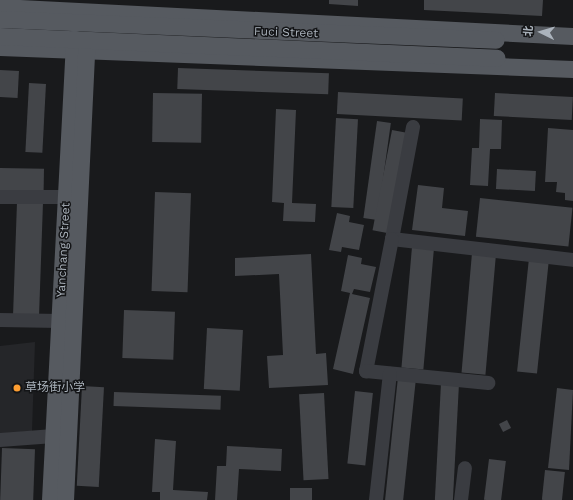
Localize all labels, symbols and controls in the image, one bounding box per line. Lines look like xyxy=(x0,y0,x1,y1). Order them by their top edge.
north arrow xyxy=(521,12,561,52)
street label: Fuci Street xyxy=(254,25,318,41)
text: 北 xyxy=(522,25,536,37)
street label: Yanchang Street xyxy=(54,202,74,298)
place label: 草场街小学 xyxy=(25,381,85,395)
marker: 草场街小学 xyxy=(12,383,22,393)

